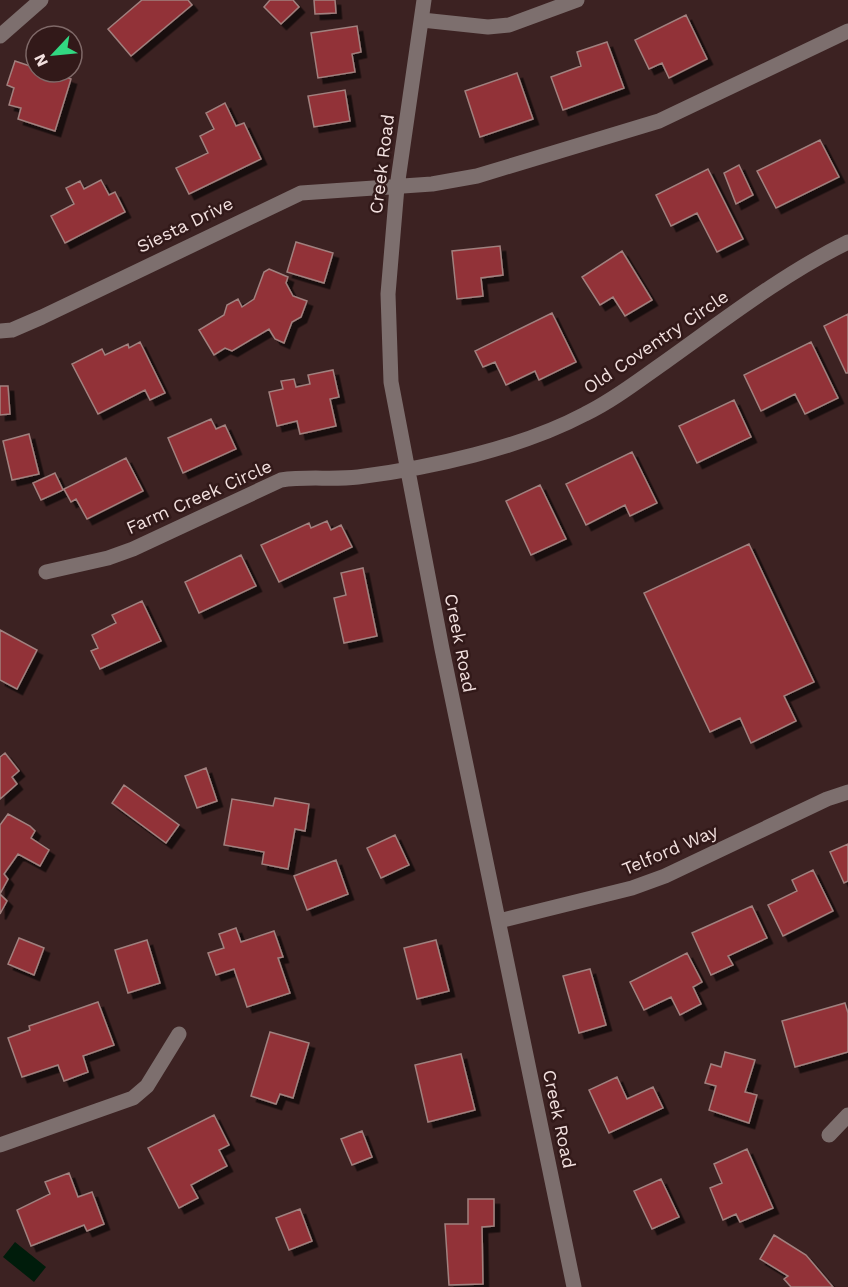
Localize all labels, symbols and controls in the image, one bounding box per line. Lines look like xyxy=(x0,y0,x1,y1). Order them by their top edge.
north arrow xyxy=(24,24,84,84)
text: N xyxy=(30,51,52,70)
street label: Creek Road xyxy=(365,113,398,215)
street label: Siesta Drive xyxy=(133,192,236,257)
street label: Old Coventry Circle xyxy=(579,285,732,398)
street label: Farm Creek Circle xyxy=(123,455,275,538)
street label: Creek Road xyxy=(441,592,480,694)
street label: Telford Way xyxy=(619,820,721,879)
street label: Creek Road xyxy=(539,1068,580,1170)

